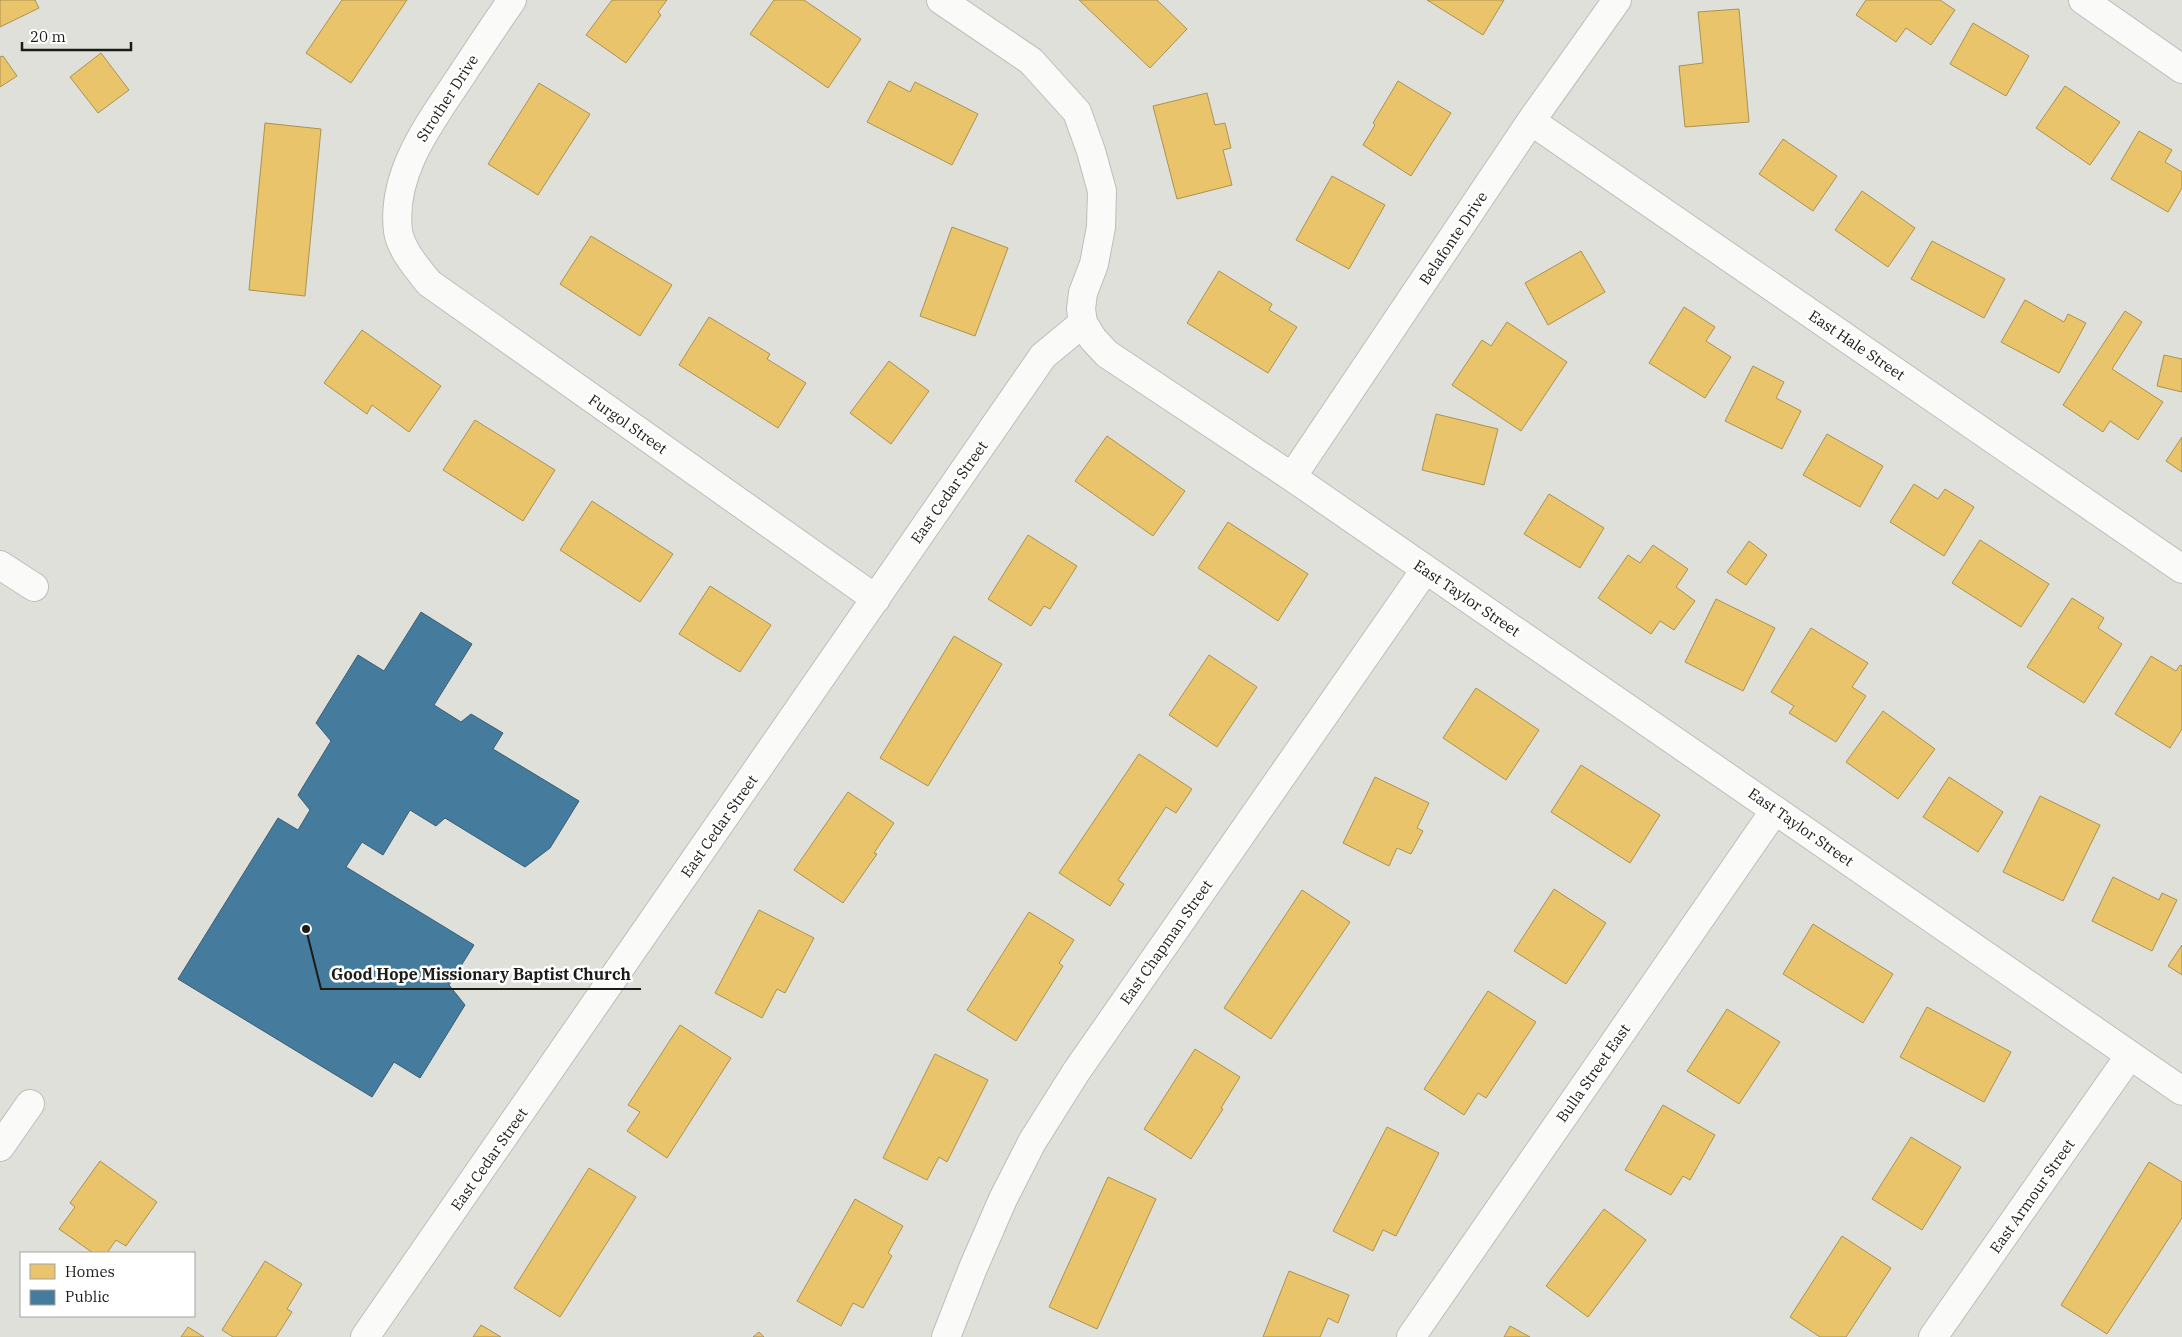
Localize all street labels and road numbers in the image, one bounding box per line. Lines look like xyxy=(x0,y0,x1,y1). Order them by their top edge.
street label: Strother Drive xyxy=(412,51,482,145)
street label: Belafonte Drive xyxy=(1415,188,1491,288)
street label: East Hale Street xyxy=(1805,306,1909,384)
street label: Furgol Street xyxy=(585,390,671,458)
street label: East Cedar Street xyxy=(906,437,992,547)
street label: East Taylor Street xyxy=(1410,555,1524,641)
street label: East Cedar Street xyxy=(676,771,762,881)
street label: East Taylor Street xyxy=(1745,784,1857,870)
street label: East Chapman Street xyxy=(1116,876,1216,1008)
street label: Bulla Street East xyxy=(1552,1020,1634,1126)
street label: East Cedar Street xyxy=(446,1104,532,1214)
street label: East Armour Street xyxy=(1985,1135,2079,1257)

